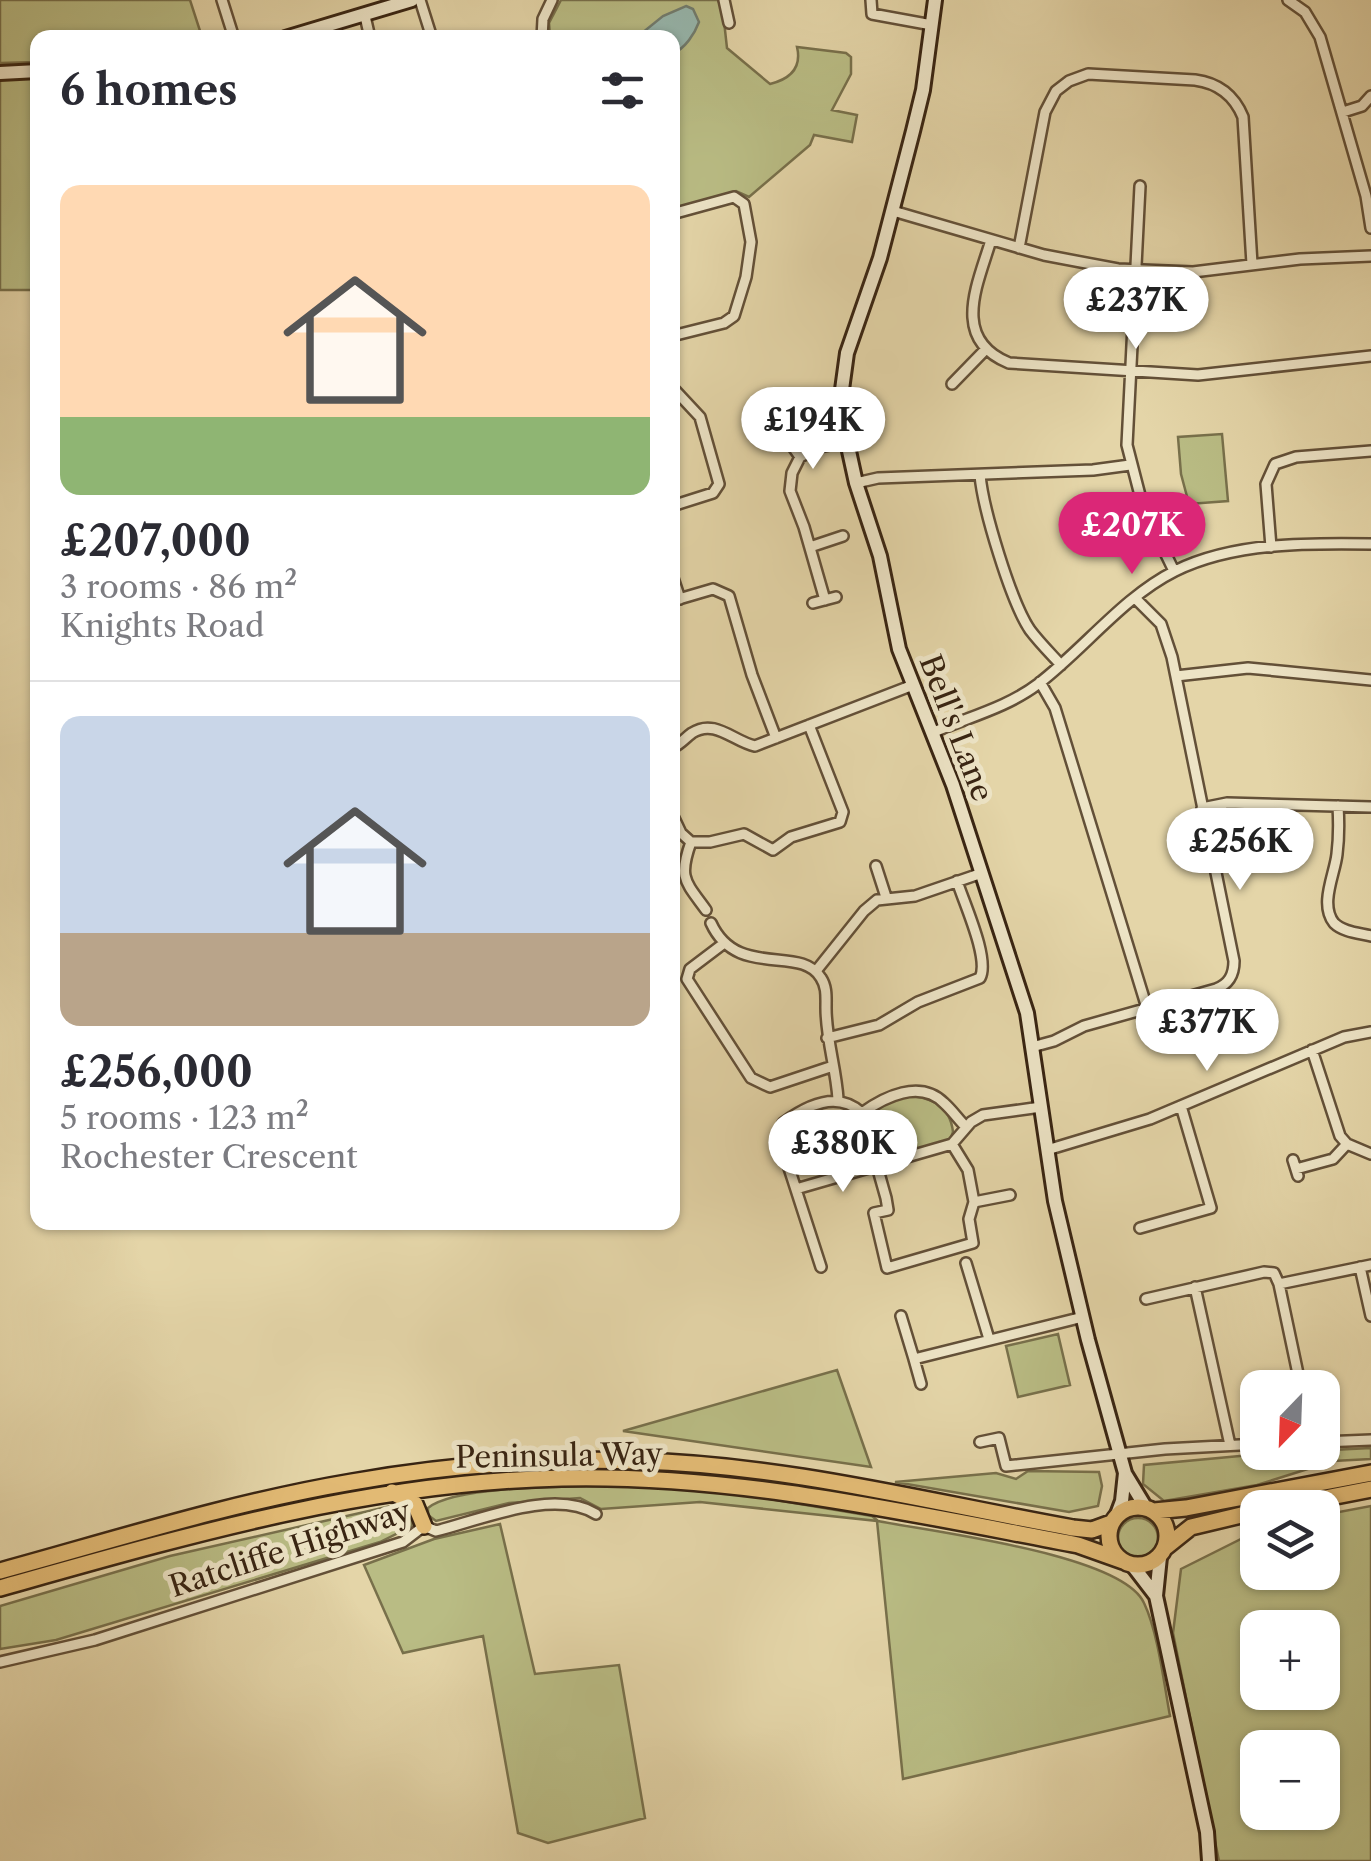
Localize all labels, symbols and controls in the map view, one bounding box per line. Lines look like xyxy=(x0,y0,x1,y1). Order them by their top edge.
icon: filters xyxy=(595,63,650,118)
text: 6 homes xyxy=(60,64,238,116)
icon: home xyxy=(265,250,445,430)
pin: £237K xyxy=(1066,267,1206,352)
text: £237K xyxy=(1086,280,1186,319)
pin: £194K xyxy=(743,387,883,472)
text: £194K xyxy=(763,400,863,439)
pin: £207K xyxy=(1062,492,1202,577)
text: £207K xyxy=(1080,505,1184,544)
text: £207,000 xyxy=(60,515,251,567)
text: 3 rooms · 86 m² xyxy=(60,567,297,606)
text: Knights Road xyxy=(60,606,265,645)
street label: Bell's Lane xyxy=(912,649,1001,806)
icon: home xyxy=(265,781,445,961)
pin: £256K xyxy=(1170,808,1310,893)
text: £256K xyxy=(1189,821,1291,860)
pin: £377K xyxy=(1137,989,1277,1074)
text: £377K xyxy=(1158,1002,1256,1041)
text: £256,000 xyxy=(60,1046,253,1098)
text: 5 rooms · 123 m² xyxy=(60,1098,309,1137)
pin: £380K xyxy=(773,1110,913,1195)
text: £380K xyxy=(790,1123,896,1162)
text: Rochester Crescent xyxy=(60,1137,358,1176)
north arrow xyxy=(1240,1370,1340,1470)
map controls xyxy=(1240,1370,1340,1830)
street label: Peninsula Way xyxy=(455,1435,663,1476)
button: layers xyxy=(1240,1490,1340,1590)
street label: Ratcliffe Highway xyxy=(164,1492,415,1605)
button: + xyxy=(1240,1610,1340,1710)
button: − xyxy=(1240,1730,1340,1830)

